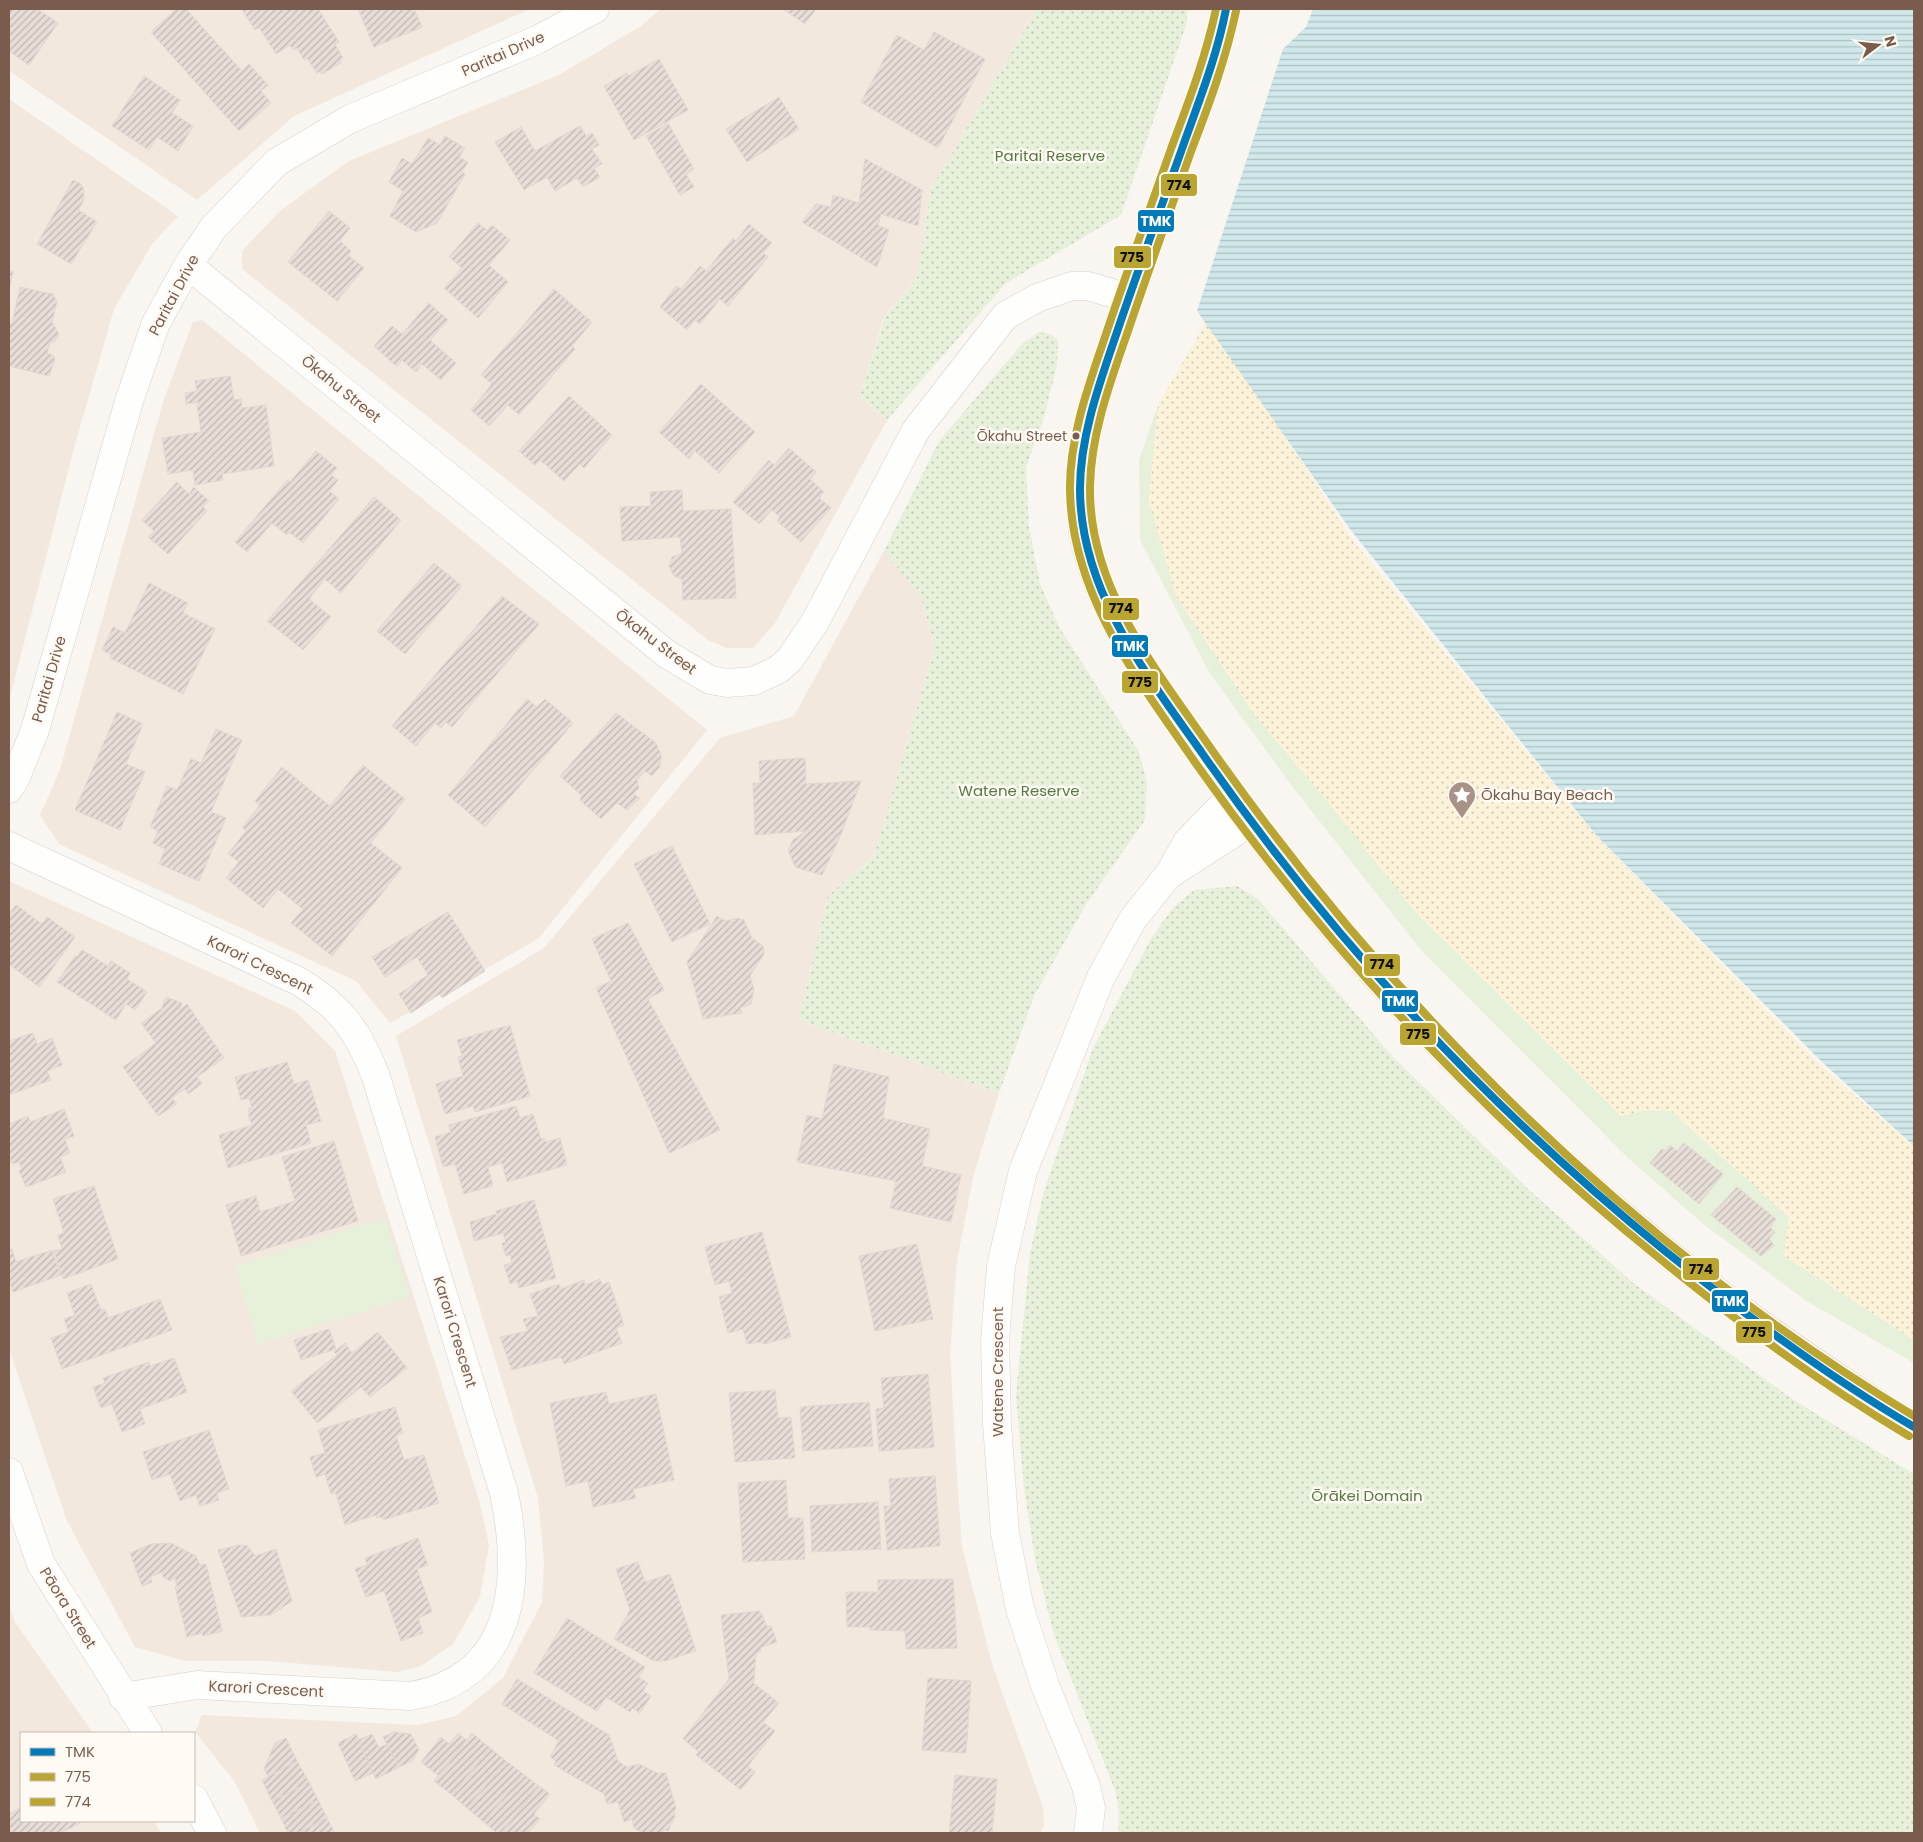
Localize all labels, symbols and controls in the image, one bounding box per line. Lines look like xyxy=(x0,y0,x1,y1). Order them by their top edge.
north arrow xyxy=(1853,20,1903,70)
street label: Paritai Drive xyxy=(458,26,548,81)
text: N xyxy=(1879,34,1902,49)
park label: Paritai Reserve xyxy=(995,145,1105,166)
line badge: 774 xyxy=(1160,173,1198,197)
text: 774 xyxy=(1167,175,1191,195)
line badge: TMK xyxy=(1137,209,1175,233)
text: TMK xyxy=(1141,211,1172,231)
line badge: 775 xyxy=(1113,245,1152,269)
text: 775 xyxy=(1120,247,1144,267)
street label: Paritai Drive xyxy=(143,251,204,339)
street label: Ōkahu Street xyxy=(297,350,386,427)
place label: Ōkahu Street xyxy=(977,426,1067,446)
marker: Ōkahu Street xyxy=(1071,431,1081,441)
line badge: 774 xyxy=(1102,597,1140,621)
text: 774 xyxy=(1109,598,1133,618)
street label: Ōkahu Street xyxy=(611,604,701,679)
street label: Paritai Drive xyxy=(26,633,71,725)
line badge: TMK xyxy=(1111,634,1149,658)
text: TMK xyxy=(1115,636,1146,656)
line badge: 775 xyxy=(1121,670,1159,694)
text: 775 xyxy=(1128,672,1152,692)
park label: Watene Reserve xyxy=(958,780,1080,801)
place icon: Ōkahu Bay Beach xyxy=(1447,780,1477,819)
place label: Ōkahu Bay Beach xyxy=(1481,784,1613,805)
street label: Karori Crescent xyxy=(204,930,317,999)
line badge: 774 xyxy=(1363,953,1401,977)
text: 774 xyxy=(1370,954,1394,974)
line badge: TMK xyxy=(1381,989,1419,1013)
text: TMK xyxy=(1385,991,1416,1011)
line badge: 775 xyxy=(1399,1022,1437,1046)
text: 775 xyxy=(1406,1024,1430,1044)
line badge: 774 xyxy=(1682,1257,1720,1281)
text: 774 xyxy=(1689,1259,1713,1279)
street label: Karori Crescent xyxy=(429,1274,482,1390)
line badge: TMK xyxy=(1711,1289,1749,1313)
text: TMK xyxy=(1715,1291,1746,1311)
street label: Watene Crescent xyxy=(987,1307,1008,1437)
line badge: 775 xyxy=(1735,1320,1773,1344)
text: 775 xyxy=(1742,1322,1766,1342)
park label: Ōrākei Domain xyxy=(1311,1485,1423,1506)
street label: Pāora Street xyxy=(35,1563,102,1652)
street label: Karori Crescent xyxy=(208,1675,324,1702)
legend xyxy=(20,1732,195,1822)
text: TMK xyxy=(65,1741,95,1762)
text: 775 xyxy=(65,1766,91,1787)
text: 774 xyxy=(65,1791,91,1812)

